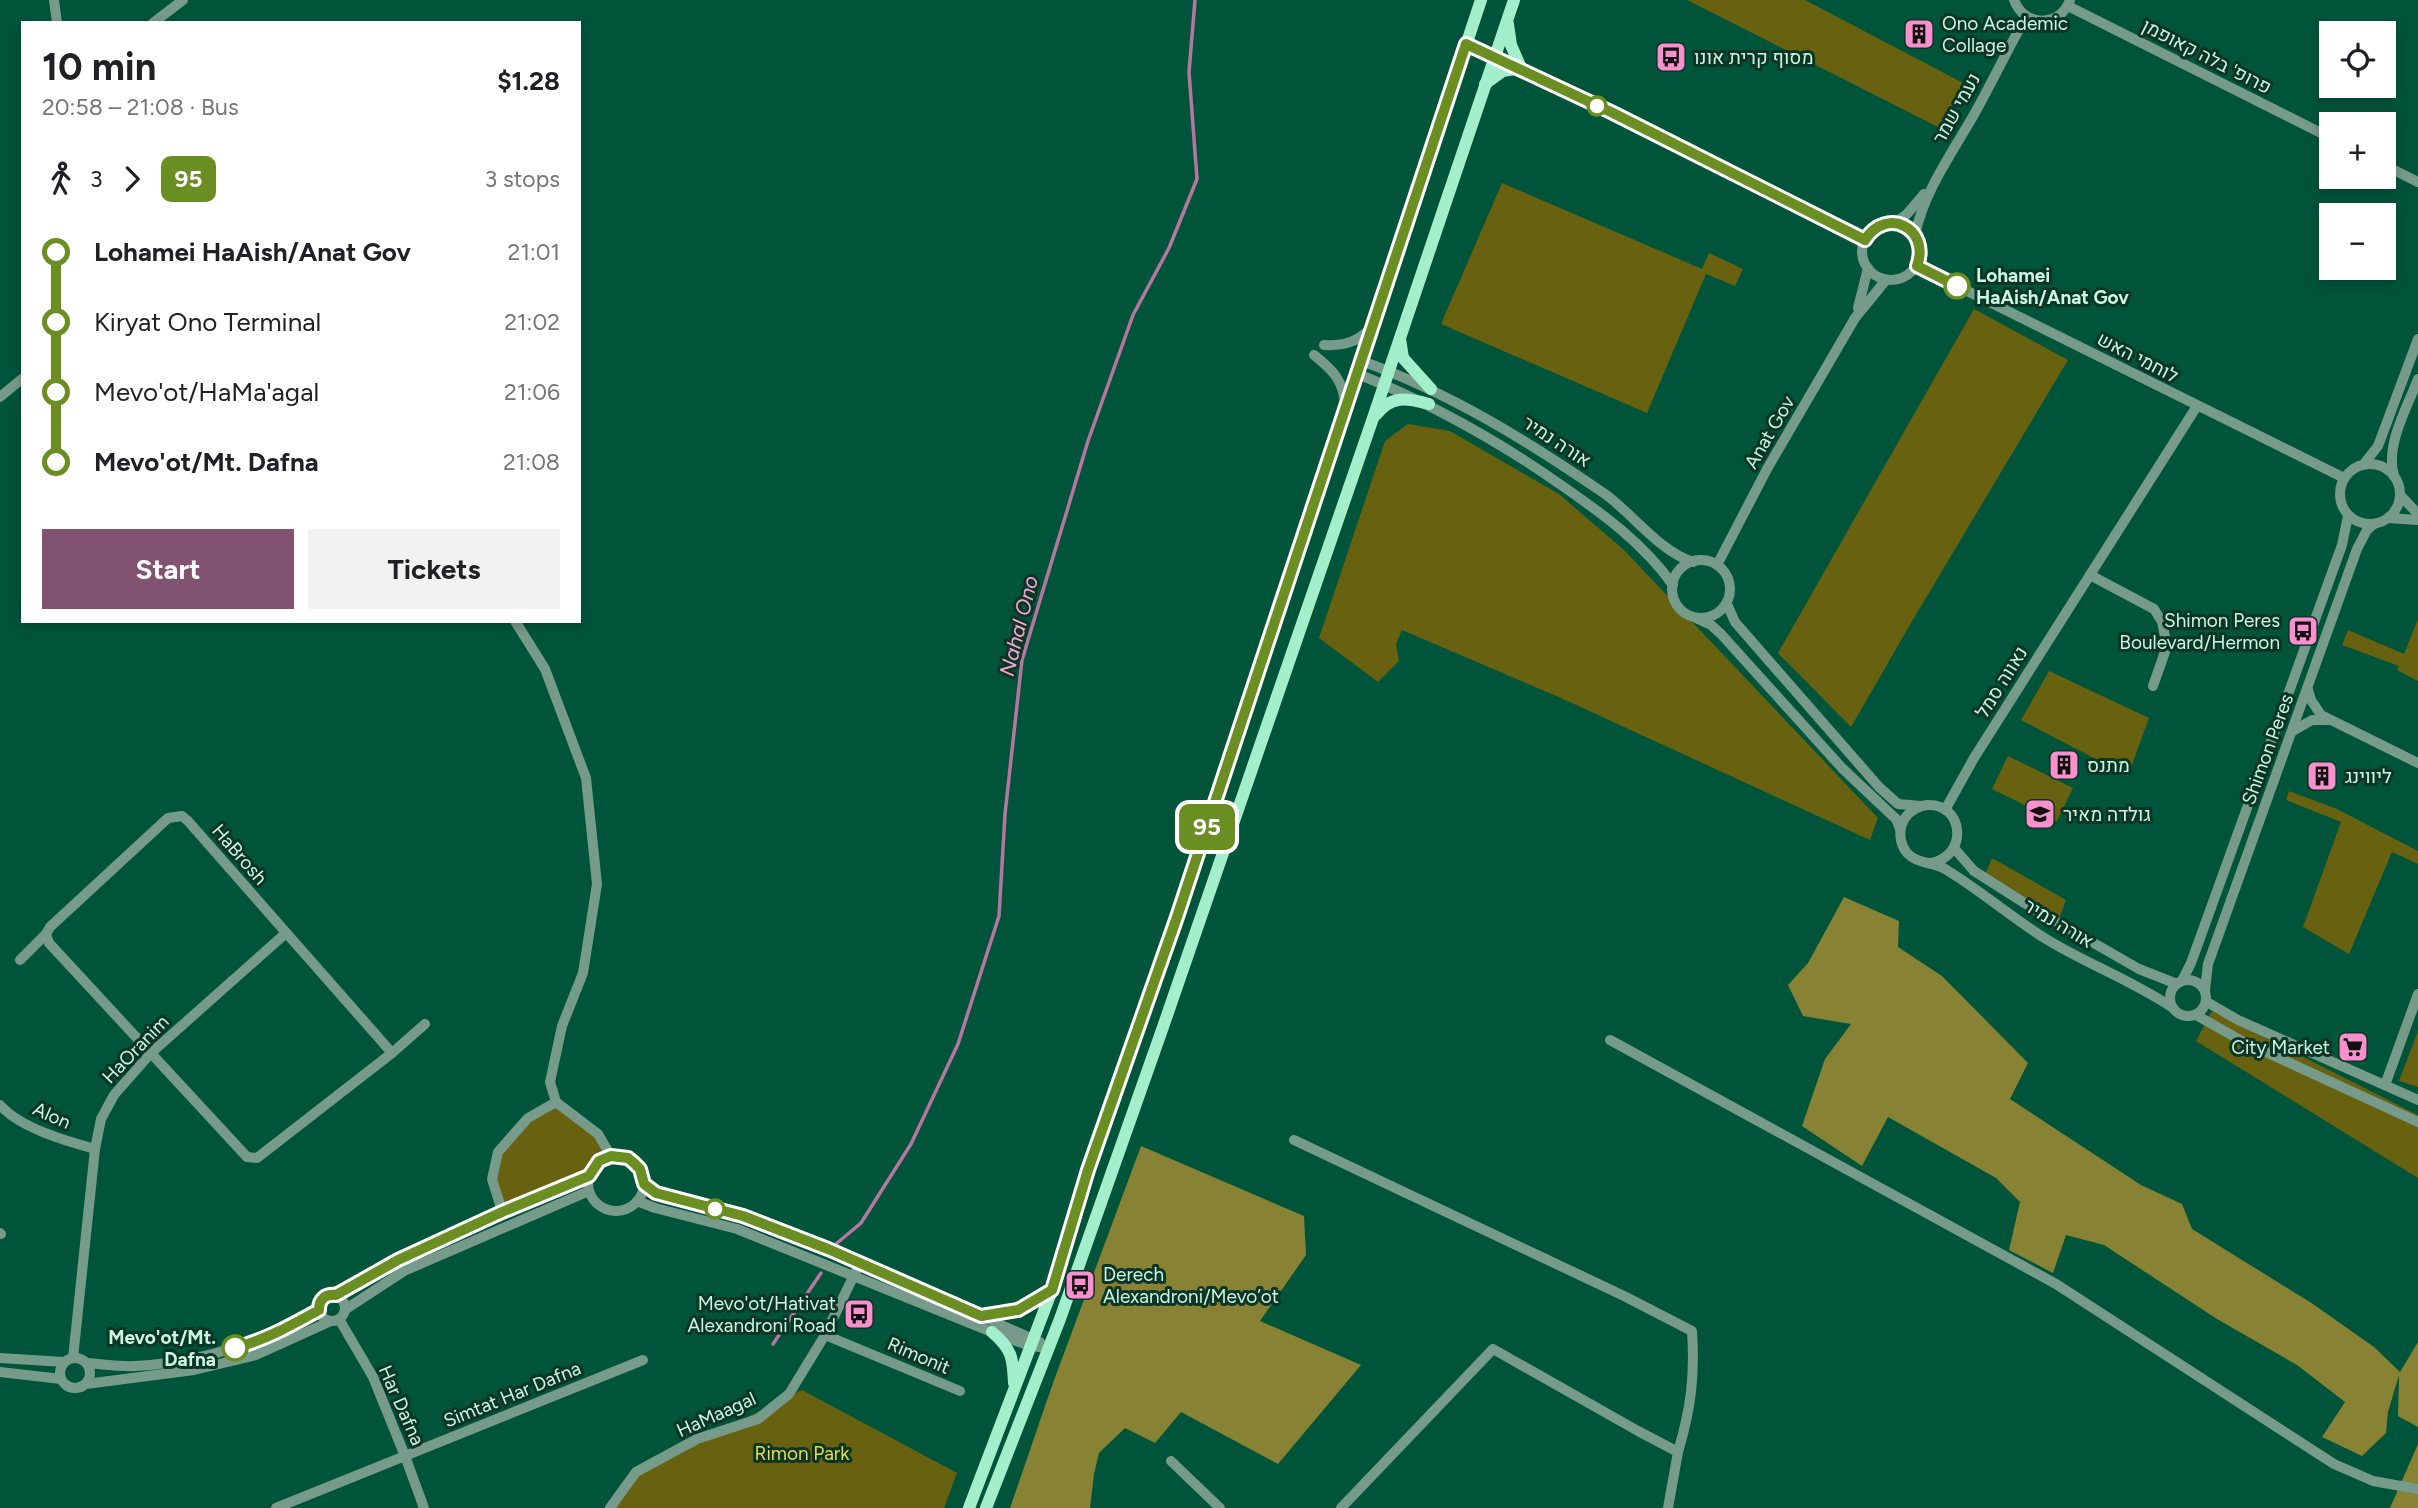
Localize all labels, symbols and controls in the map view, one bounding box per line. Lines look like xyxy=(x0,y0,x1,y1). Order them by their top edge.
place label: Ono Academic Collage xyxy=(1942,12,2068,57)
street label: פרופ' בלה קאופמן xyxy=(2138,14,2275,99)
building icon: Ono Academic Collage xyxy=(1902,17,1936,51)
map controls xyxy=(2319,21,2396,280)
button: locate xyxy=(2319,21,2396,98)
bus stop icon: מסוף קרית אונו xyxy=(1654,40,1688,74)
text: 10 min xyxy=(42,44,156,90)
place label: מסוף קרית אונו xyxy=(1694,46,1813,69)
text: $1.28 xyxy=(497,65,560,97)
street label: נעמי שמר xyxy=(1928,69,1985,147)
text: 20:58 – 21:08 · Bus xyxy=(42,93,239,121)
unlabelled marker xyxy=(1587,96,1607,116)
button: + xyxy=(2319,112,2396,189)
icon: walk xyxy=(42,160,80,198)
icon: forward xyxy=(113,160,151,198)
text: 95 xyxy=(175,164,202,193)
text: 3 xyxy=(90,165,103,193)
text: 3 stops xyxy=(485,165,560,193)
button: − xyxy=(2319,203,2396,280)
text: Lohamei HaAish/Anat Gov xyxy=(94,236,411,268)
text: 21:01 xyxy=(508,238,560,266)
place label: Lohamei HaAish/Anat Gov xyxy=(1976,264,2129,309)
marker: Lohamei HaAish/Anat Gov xyxy=(1944,273,1970,299)
text: Kiryat Ono Terminal xyxy=(94,306,321,338)
text: 21:02 xyxy=(504,308,560,336)
street label: לוחמי האש xyxy=(2093,327,2182,388)
text: Mevo'ot/HaMa'agal xyxy=(94,376,319,408)
text: 21:06 xyxy=(504,378,560,406)
street label: Anat Gov xyxy=(1739,392,1799,473)
street label: אורה נמיר xyxy=(1518,411,1595,472)
text: Mevo'ot/Mt. Dafna xyxy=(94,446,319,478)
text: 21:08 xyxy=(503,448,560,476)
button: Start xyxy=(42,529,294,609)
button: Tickets xyxy=(308,529,560,609)
water label: Nahal Ono xyxy=(994,573,1043,679)
place label: Shimon Peres Boulevard/Hermon xyxy=(2119,609,2280,654)
bus stop icon: Shimon Peres Boulevard/Hermon xyxy=(2286,614,2320,648)
street label: נאווה סמל xyxy=(1970,642,2032,722)
street label: Shimon Peres xyxy=(2237,691,2298,808)
building icon: מתנס xyxy=(2047,748,2081,782)
place label: מתנס xyxy=(2087,754,2130,777)
building icon: ליווינג xyxy=(2305,759,2339,793)
place label: ליווינג xyxy=(2345,765,2392,788)
school or university icon: גולדה מאיר xyxy=(2023,797,2057,831)
place label: גולדה מאיר xyxy=(2063,803,2151,826)
line badge: 95 xyxy=(1176,804,1238,850)
text: 95 xyxy=(1193,812,1221,841)
street label: HaBrosh xyxy=(207,819,272,889)
street label: אורה נמיר xyxy=(2020,894,2098,953)
street label: HaOranim xyxy=(97,1010,174,1088)
supermarket icon: City Market xyxy=(2336,1030,2370,1064)
place label: City Market xyxy=(2231,1036,2330,1059)
street label: Alon xyxy=(29,1097,74,1134)
unlabelled marker xyxy=(705,1199,725,1219)
place label: Derech Alexandroni/Mevo’ot xyxy=(1103,1263,1279,1308)
bus stop icon: Derech Alexandroni/Mevo’ot xyxy=(1063,1268,1097,1302)
place label: Mevo'ot/Hativat Alexandroni Road xyxy=(687,1292,836,1337)
bus stop icon: Mevo'ot/Hativat Alexandroni Road xyxy=(842,1297,876,1331)
place label: Mevo'ot/Mt. Dafna xyxy=(108,1326,216,1371)
street label: Rimonit xyxy=(884,1332,954,1379)
marker: Mevo'ot/Mt. Dafna xyxy=(222,1335,248,1361)
street label: Simtat Har Dafna xyxy=(440,1356,584,1432)
street label: Har Dafna xyxy=(374,1362,429,1449)
street label: HaMaagal xyxy=(673,1387,759,1442)
park label: Rimon Park xyxy=(755,1442,850,1465)

